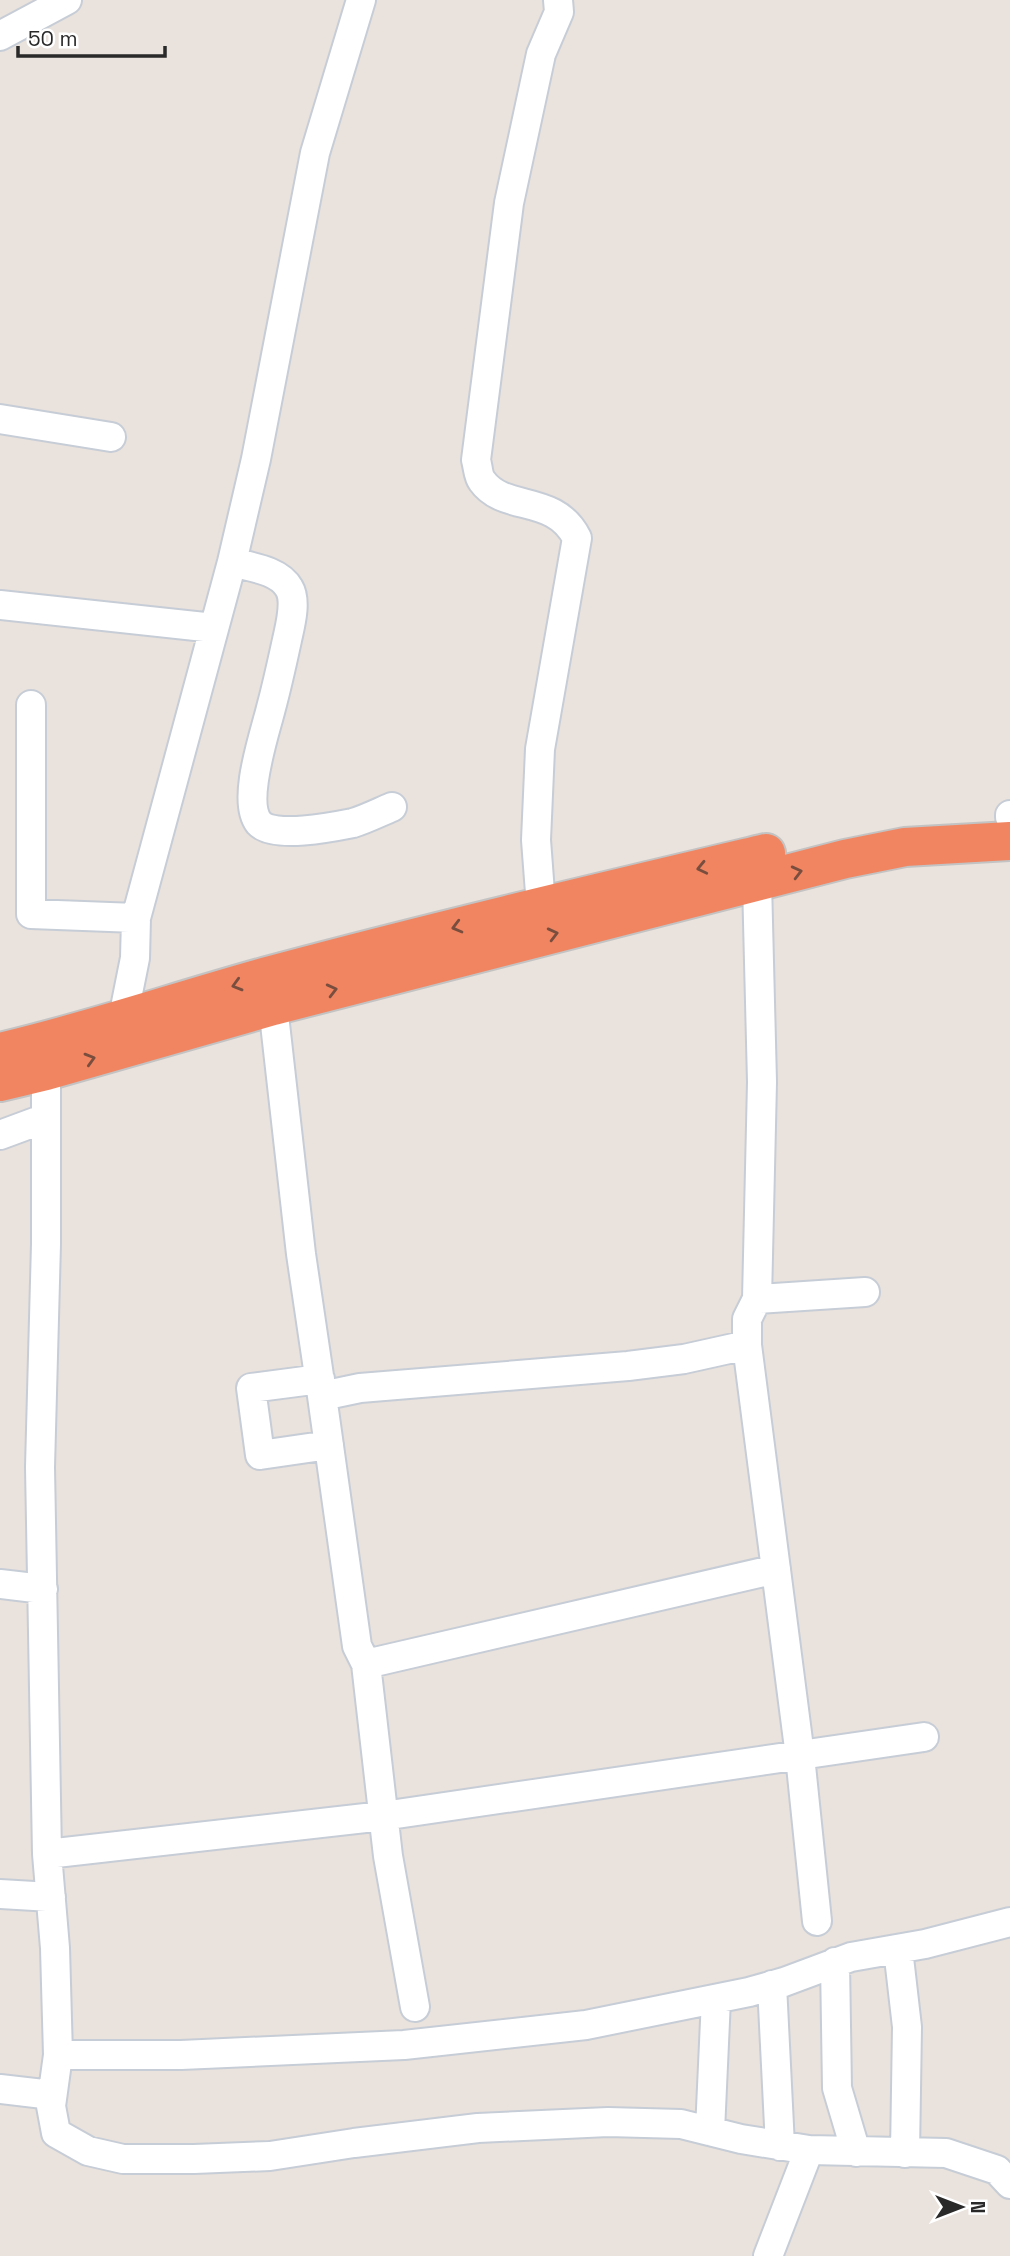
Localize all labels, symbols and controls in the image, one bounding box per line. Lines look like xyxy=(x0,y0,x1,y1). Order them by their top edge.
scale bar xyxy=(18,14,164,58)
text: 50 m xyxy=(28,25,78,52)
one-way arrow xyxy=(696,860,708,874)
one-way arrow xyxy=(791,866,803,880)
one-way arrow xyxy=(451,919,463,933)
one-way arrow xyxy=(547,928,559,942)
one-way arrow xyxy=(231,977,243,992)
one-way arrow xyxy=(326,984,338,998)
one-way arrow xyxy=(83,1052,95,1067)
north arrow xyxy=(926,2172,996,2242)
text: N xyxy=(965,2201,990,2213)

